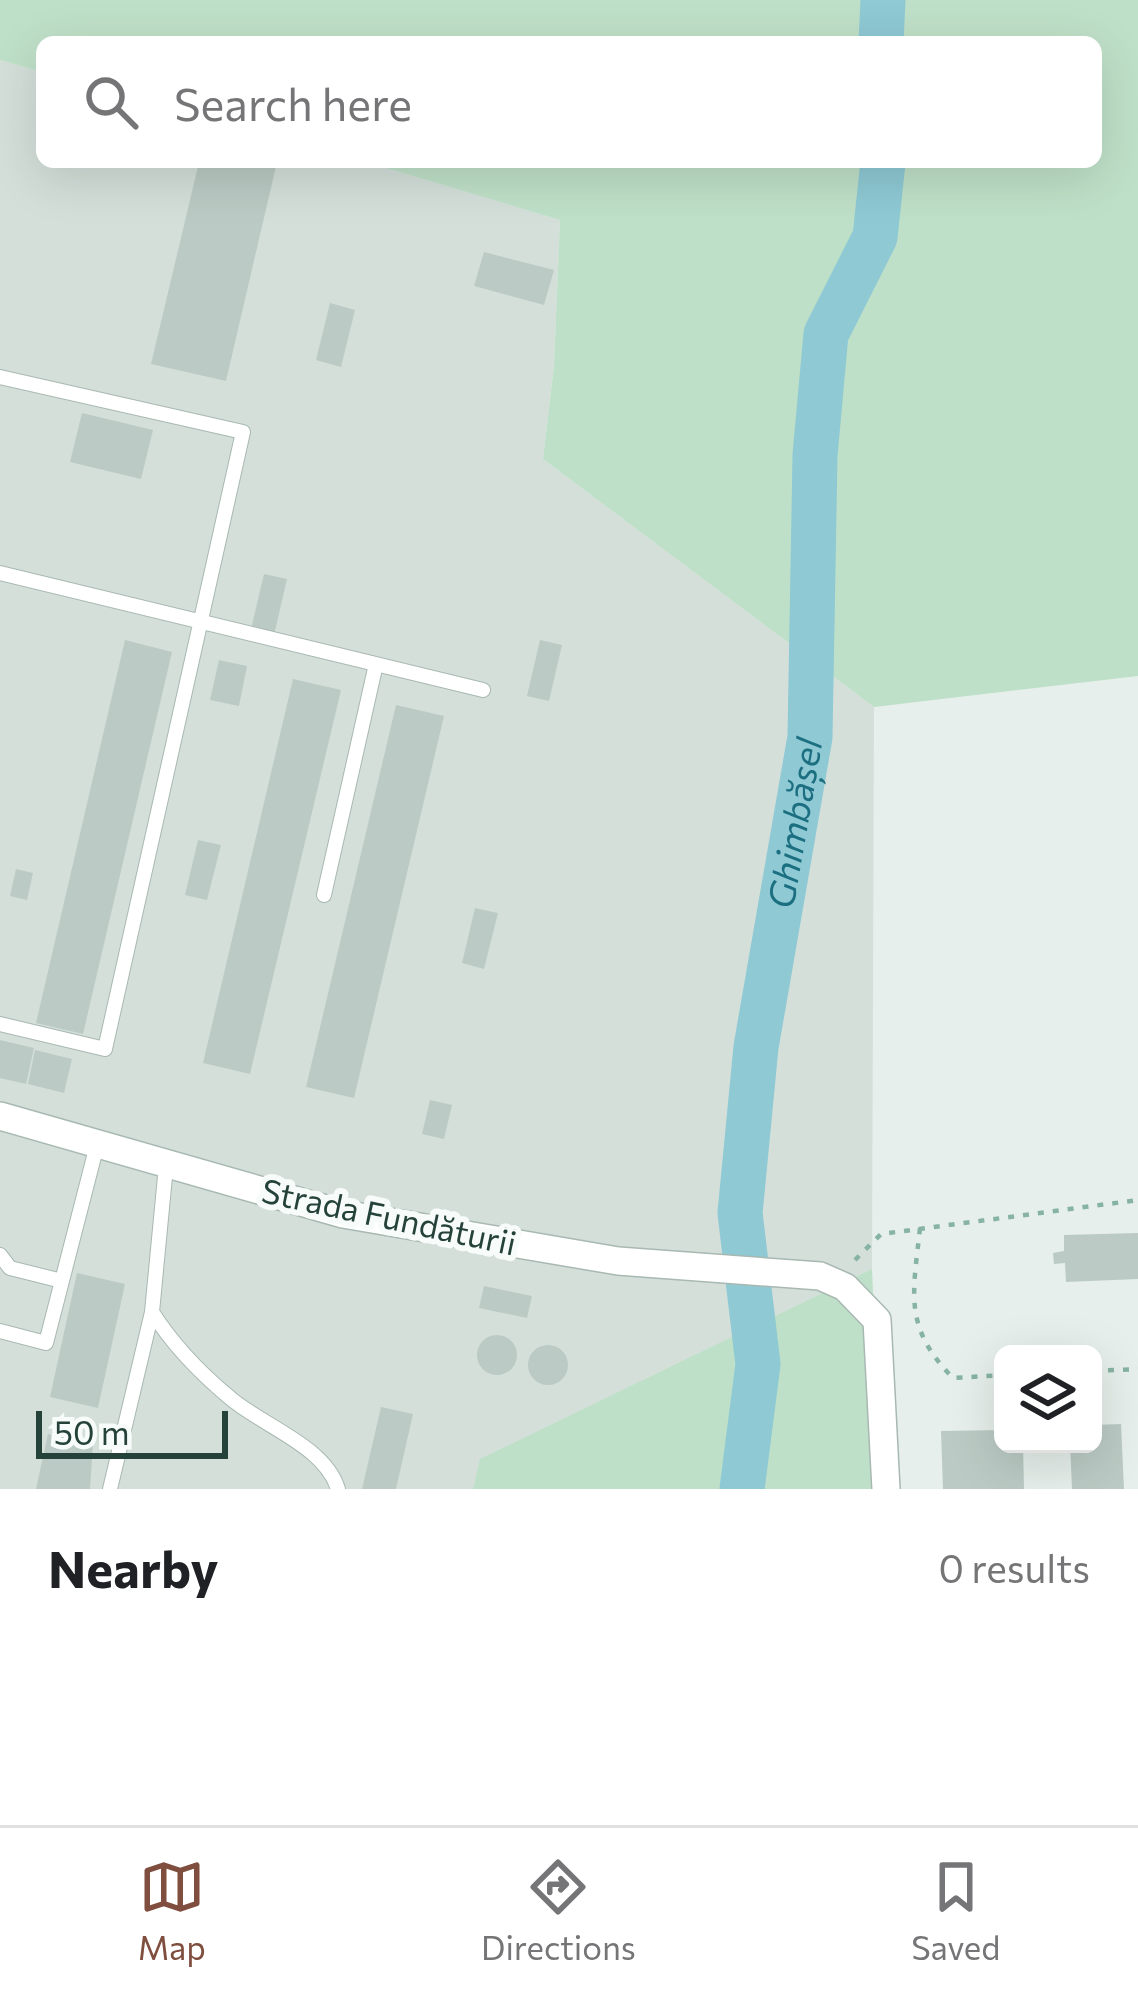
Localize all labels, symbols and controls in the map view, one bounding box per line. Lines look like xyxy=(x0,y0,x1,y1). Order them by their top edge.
search box xyxy=(36,36,1102,168)
icon: search xyxy=(78,69,144,135)
text: Search here xyxy=(174,75,412,130)
water label: Ghimbășel xyxy=(757,733,830,912)
street label: Strada Fundăturii xyxy=(258,1169,520,1263)
map controls xyxy=(994,1345,1102,1453)
button: layers xyxy=(994,1345,1102,1453)
scale bar xyxy=(36,1405,228,1458)
text: 50 m xyxy=(54,1411,130,1452)
text: Nearby xyxy=(48,1536,218,1599)
text: 0 results xyxy=(938,1543,1090,1591)
tab: Map xyxy=(138,1854,206,1967)
tab: Directions xyxy=(481,1854,636,1967)
tab: Saved xyxy=(911,1854,1000,1967)

